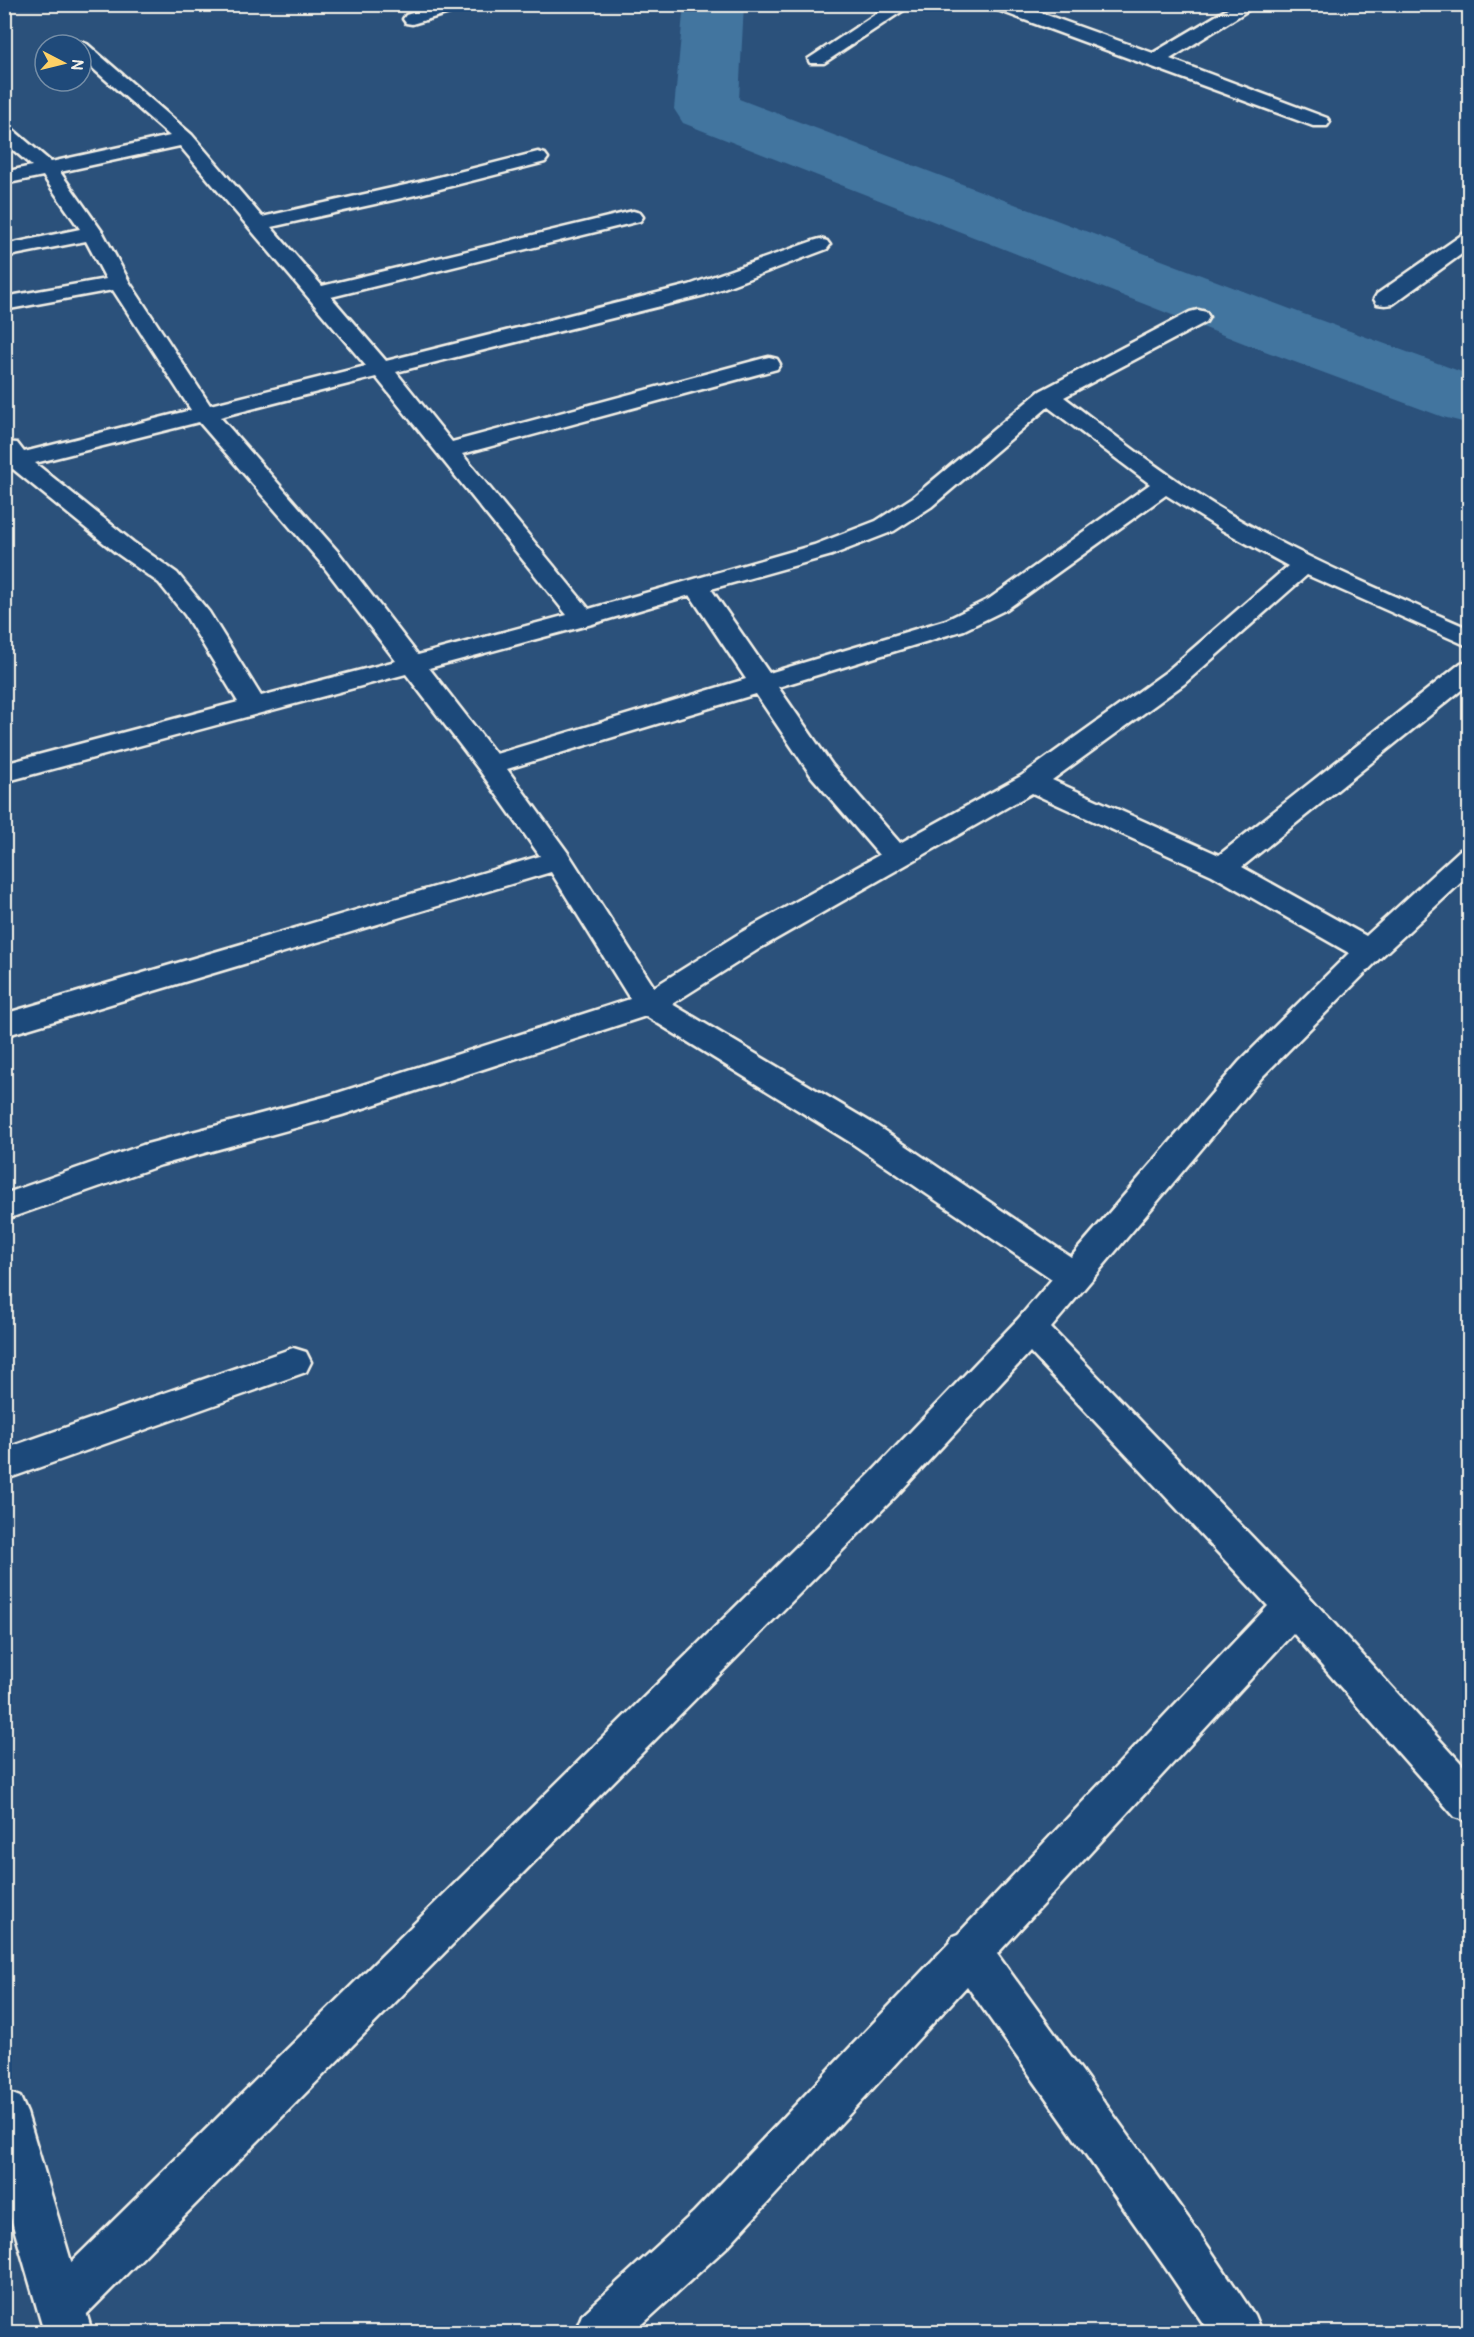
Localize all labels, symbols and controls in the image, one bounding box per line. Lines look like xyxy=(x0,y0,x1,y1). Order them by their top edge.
north arrow xyxy=(33,33,93,93)
text: N xyxy=(66,58,87,71)

